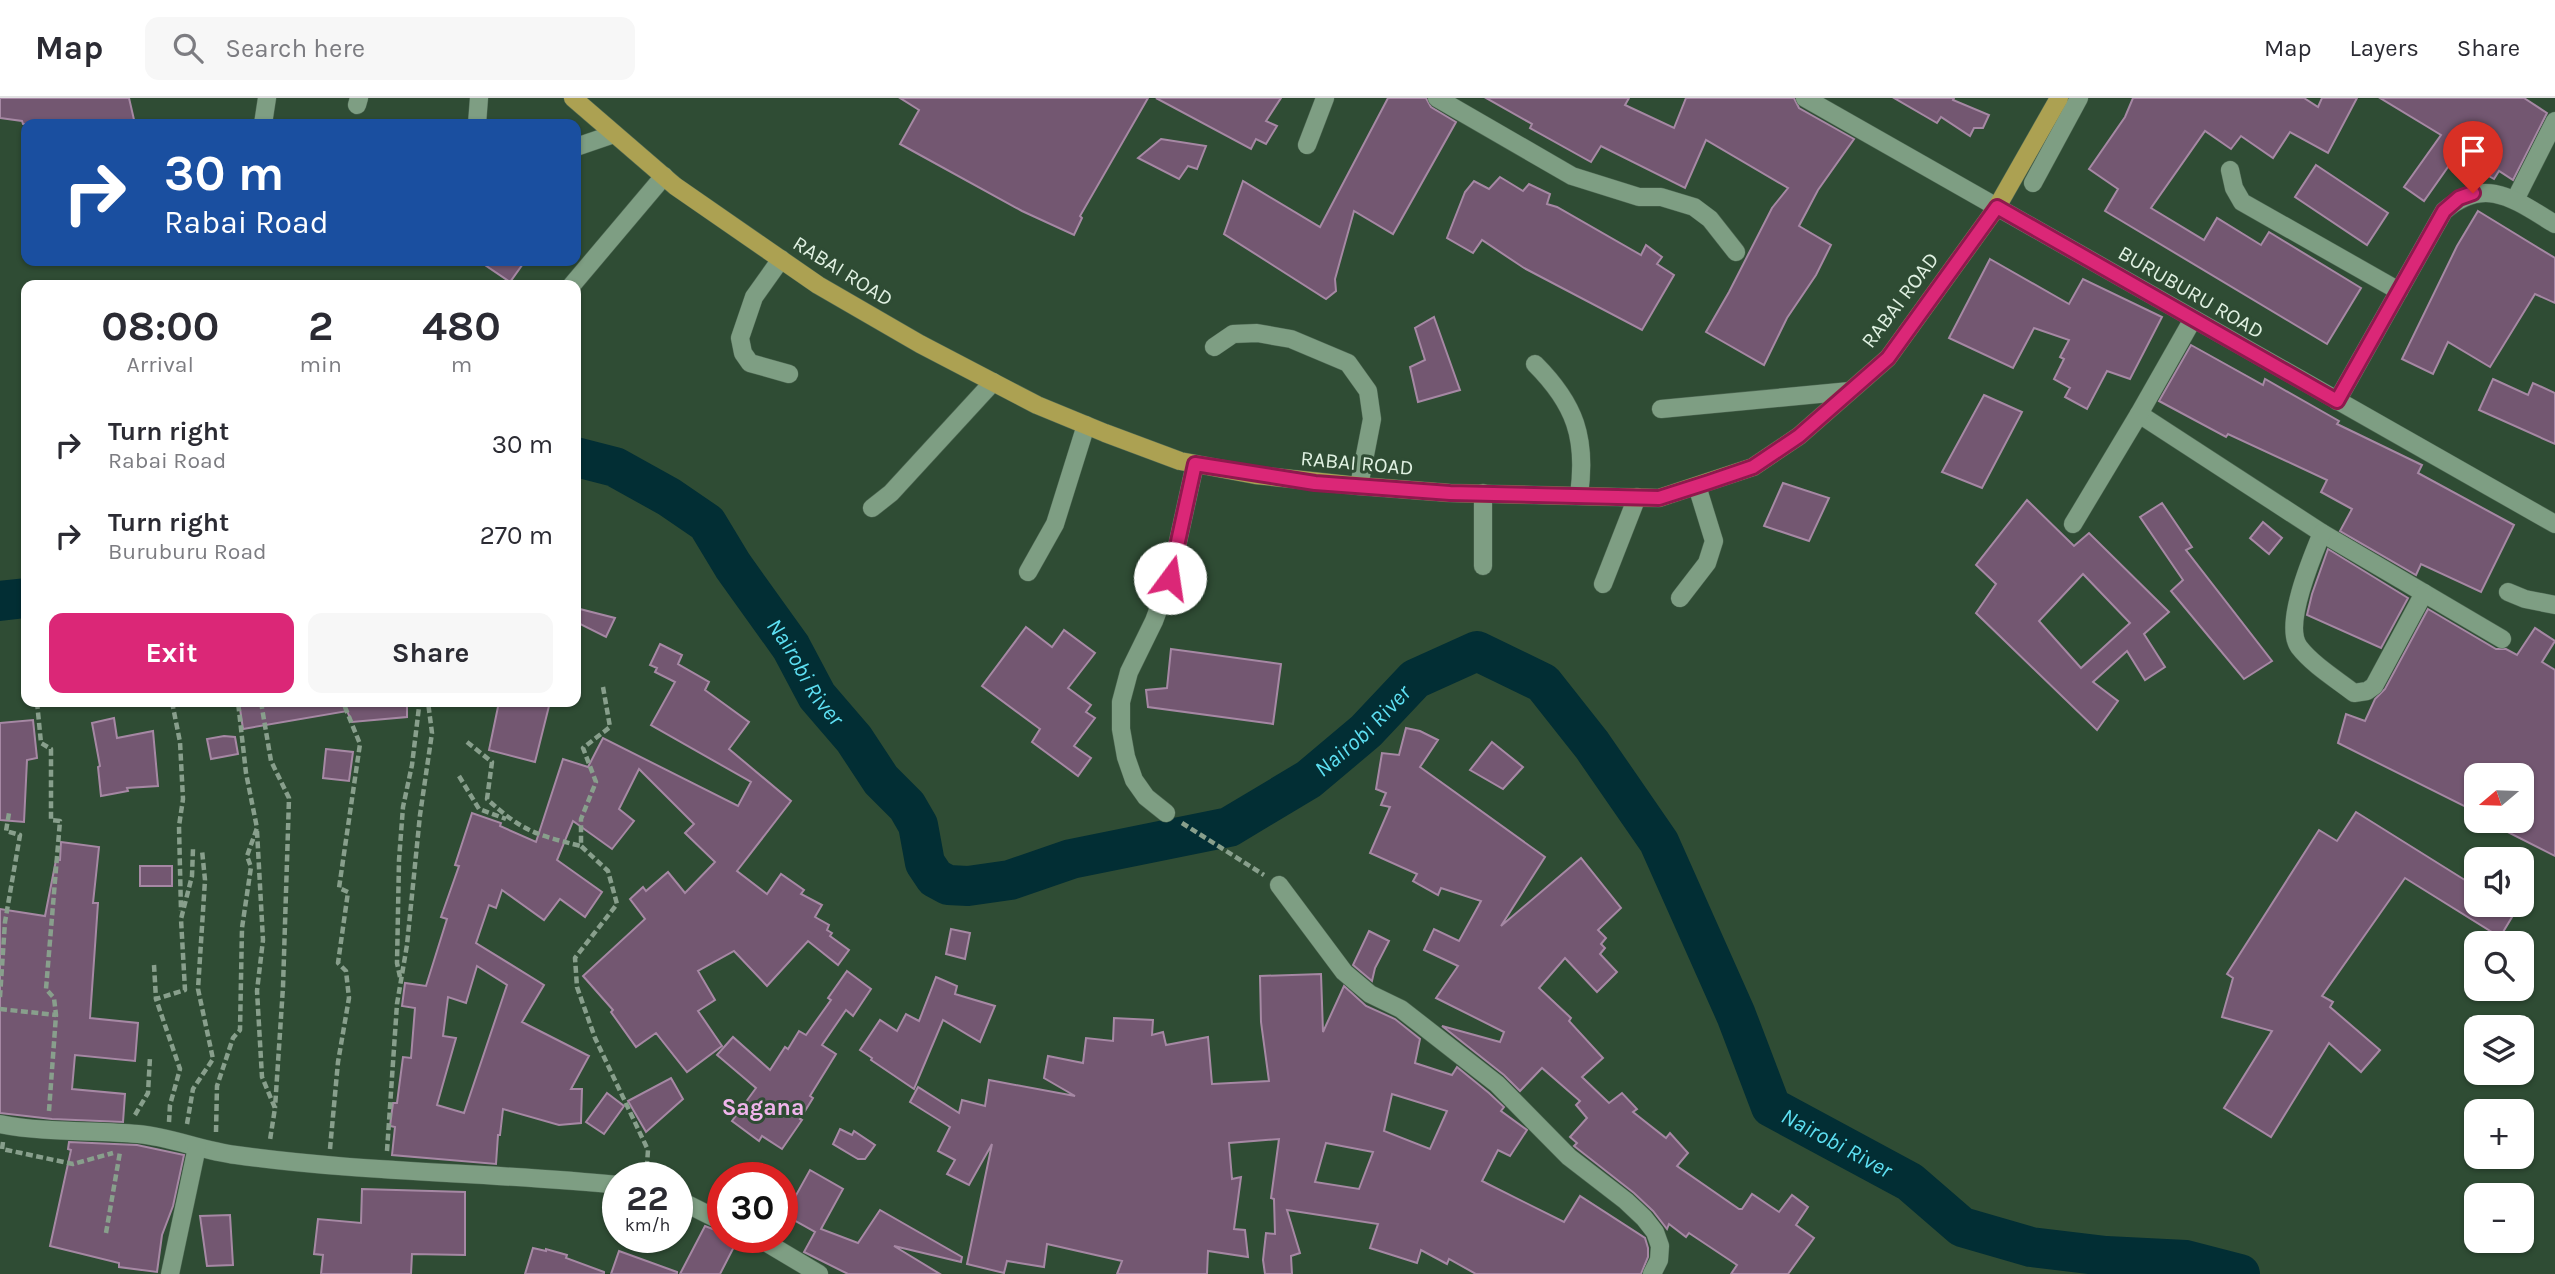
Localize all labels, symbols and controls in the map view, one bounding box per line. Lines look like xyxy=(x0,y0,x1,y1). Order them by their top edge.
search box xyxy=(145,17,635,80)
text: Map xyxy=(35,29,103,67)
icon: search xyxy=(169,29,207,67)
text: Search here xyxy=(225,33,365,64)
text: Map xyxy=(2264,34,2312,62)
text: Layers xyxy=(2350,34,2419,62)
text: Share xyxy=(2457,34,2520,62)
pin xyxy=(2443,121,2503,193)
icon: arrive xyxy=(2454,132,2492,170)
text: 30 m xyxy=(164,145,284,202)
icon: right xyxy=(49,147,140,238)
text: Rabai Road xyxy=(164,204,329,241)
street label: RABAI ROAD xyxy=(789,231,897,311)
street label: BURUBURU ROAD xyxy=(2114,241,2268,343)
street label: RABAI ROAD xyxy=(1856,248,1944,352)
text: 08:00 xyxy=(101,301,219,351)
text: 2 xyxy=(308,301,333,351)
text: 480 xyxy=(422,301,501,351)
text: Arrival xyxy=(127,351,194,378)
text: min xyxy=(300,351,342,378)
text: m xyxy=(451,351,472,378)
text: Turn right xyxy=(108,416,229,447)
icon: right xyxy=(49,426,87,464)
text: 30 m xyxy=(492,429,553,460)
street label: RABAI ROAD xyxy=(1300,446,1414,480)
text: Rabai Road xyxy=(108,447,226,474)
text: Turn right xyxy=(108,507,229,538)
icon: right xyxy=(49,517,87,555)
text: 270 m xyxy=(480,520,553,551)
text: Buruburu Road xyxy=(108,538,267,565)
position arrow xyxy=(1133,541,1207,615)
button: Exit xyxy=(49,613,294,693)
button: Share xyxy=(308,613,553,693)
water label: Nairobi River xyxy=(761,613,851,732)
water label: Nairobi River xyxy=(1309,678,1417,782)
north arrow xyxy=(2464,763,2534,833)
map controls xyxy=(2464,763,2534,1253)
button: sound xyxy=(2464,847,2534,917)
button: search xyxy=(2464,931,2534,1001)
button: layers xyxy=(2464,1015,2534,1085)
district label: Sagana xyxy=(722,1094,804,1121)
button: + xyxy=(2464,1099,2534,1169)
water label: Nairobi River xyxy=(1777,1102,1898,1184)
speed limit sign: 30 xyxy=(707,1162,798,1253)
text: 22 xyxy=(626,1178,669,1219)
button: − xyxy=(2464,1183,2534,1253)
text: km/h xyxy=(625,1214,670,1236)

